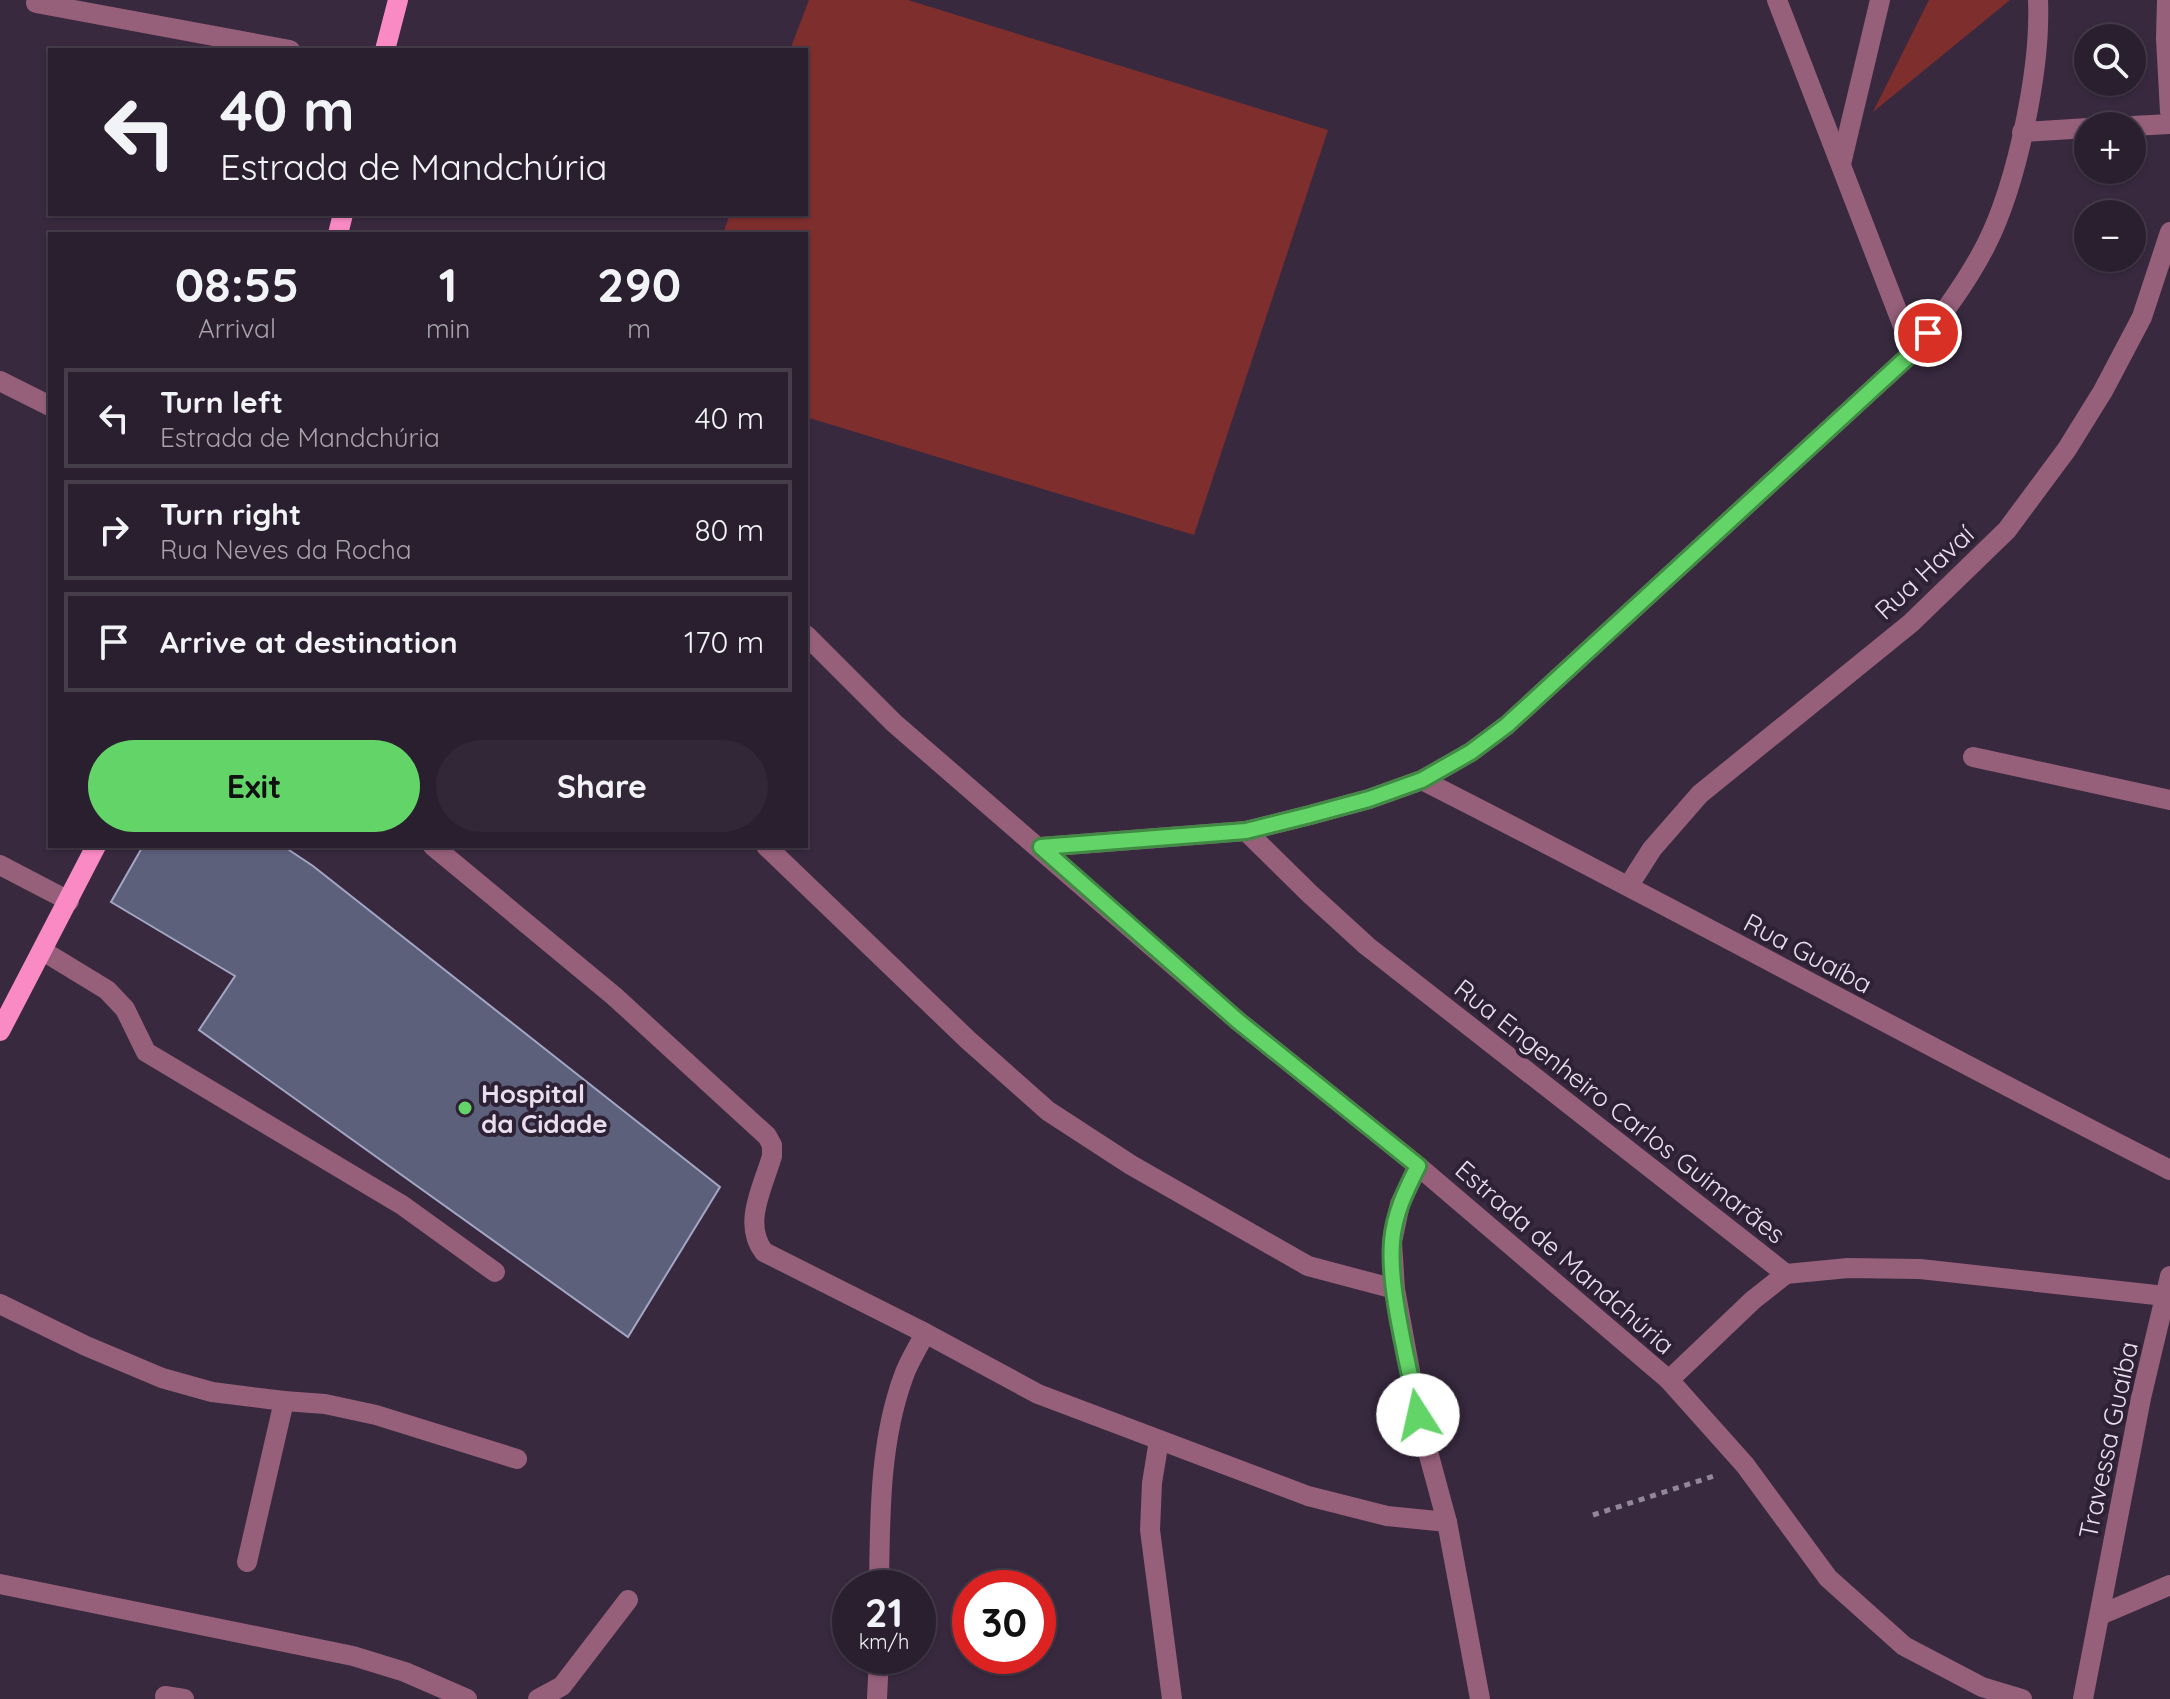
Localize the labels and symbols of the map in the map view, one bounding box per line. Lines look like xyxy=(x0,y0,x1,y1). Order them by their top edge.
pin xyxy=(1894,299,1962,367)
street label: Rua Havaí xyxy=(1867,517,1981,626)
street label: Rua Guaíba xyxy=(1738,905,1878,1001)
street label: Rua Engenheiro Carlos Guimarães xyxy=(1448,971,1792,1251)
place label: Hospital da Cidade xyxy=(481,1077,608,1140)
marker: Hospital da Cidade xyxy=(456,1099,474,1117)
street label: Estrada de Mandchúria xyxy=(1449,1153,1681,1361)
street label: Travessa Guaíba xyxy=(2071,1338,2145,1542)
position arrow xyxy=(1376,1373,1460,1457)
speed limit sign: 30 xyxy=(952,1570,1056,1674)

